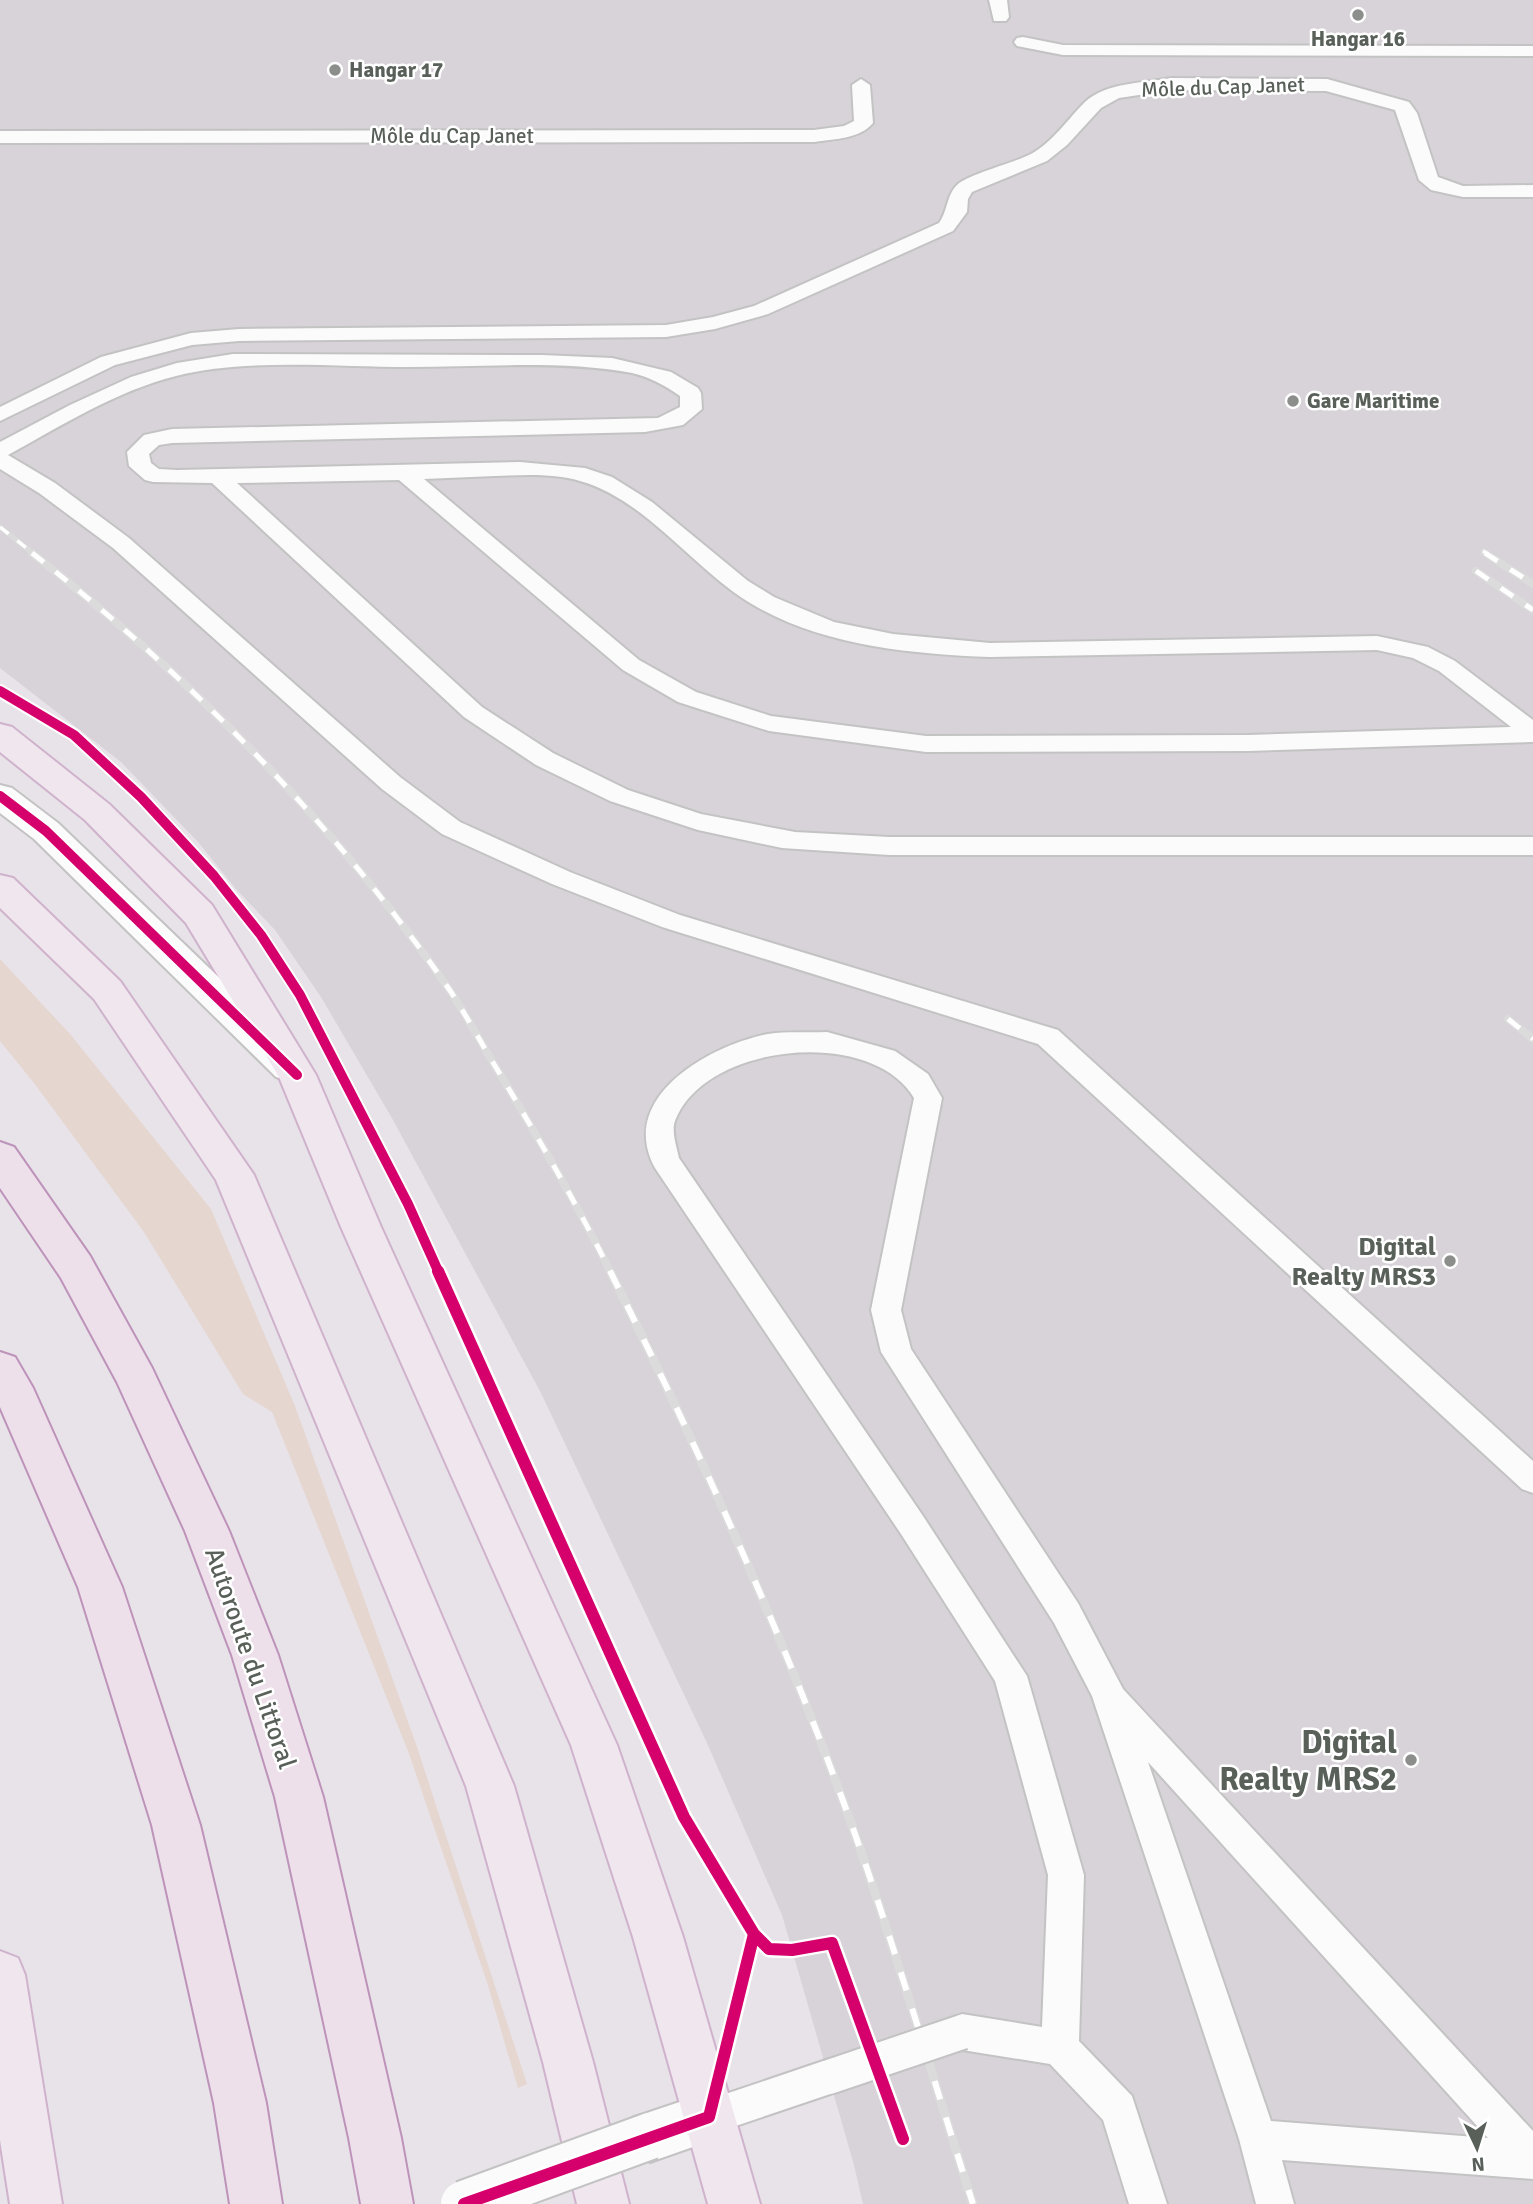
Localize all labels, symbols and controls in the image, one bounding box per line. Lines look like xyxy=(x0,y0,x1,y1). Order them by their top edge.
marker: Hangar 16 xyxy=(1350,7,1366,23)
place label: Hangar 16 xyxy=(1311,26,1405,52)
place label: Hangar 17 xyxy=(349,57,443,83)
marker: Hangar 17 xyxy=(327,62,343,78)
street label: Môle du Cap Janet xyxy=(1141,71,1305,103)
street label: Môle du Cap Janet xyxy=(370,123,534,149)
place label: Gare Maritime xyxy=(1307,388,1439,414)
marker: Gare Maritime xyxy=(1285,393,1301,409)
place label: Digital Realty MRS3 xyxy=(1292,1231,1436,1293)
marker: Digital Realty MRS3 xyxy=(1442,1253,1458,1269)
street label: Autoroute du Littoral xyxy=(197,1543,303,1773)
place label: Digital Realty MRS2 xyxy=(1219,1723,1397,1799)
marker: Digital Realty MRS2 xyxy=(1403,1752,1419,1768)
north arrow xyxy=(1442,2113,1512,2183)
text: N xyxy=(1471,2152,1486,2176)

